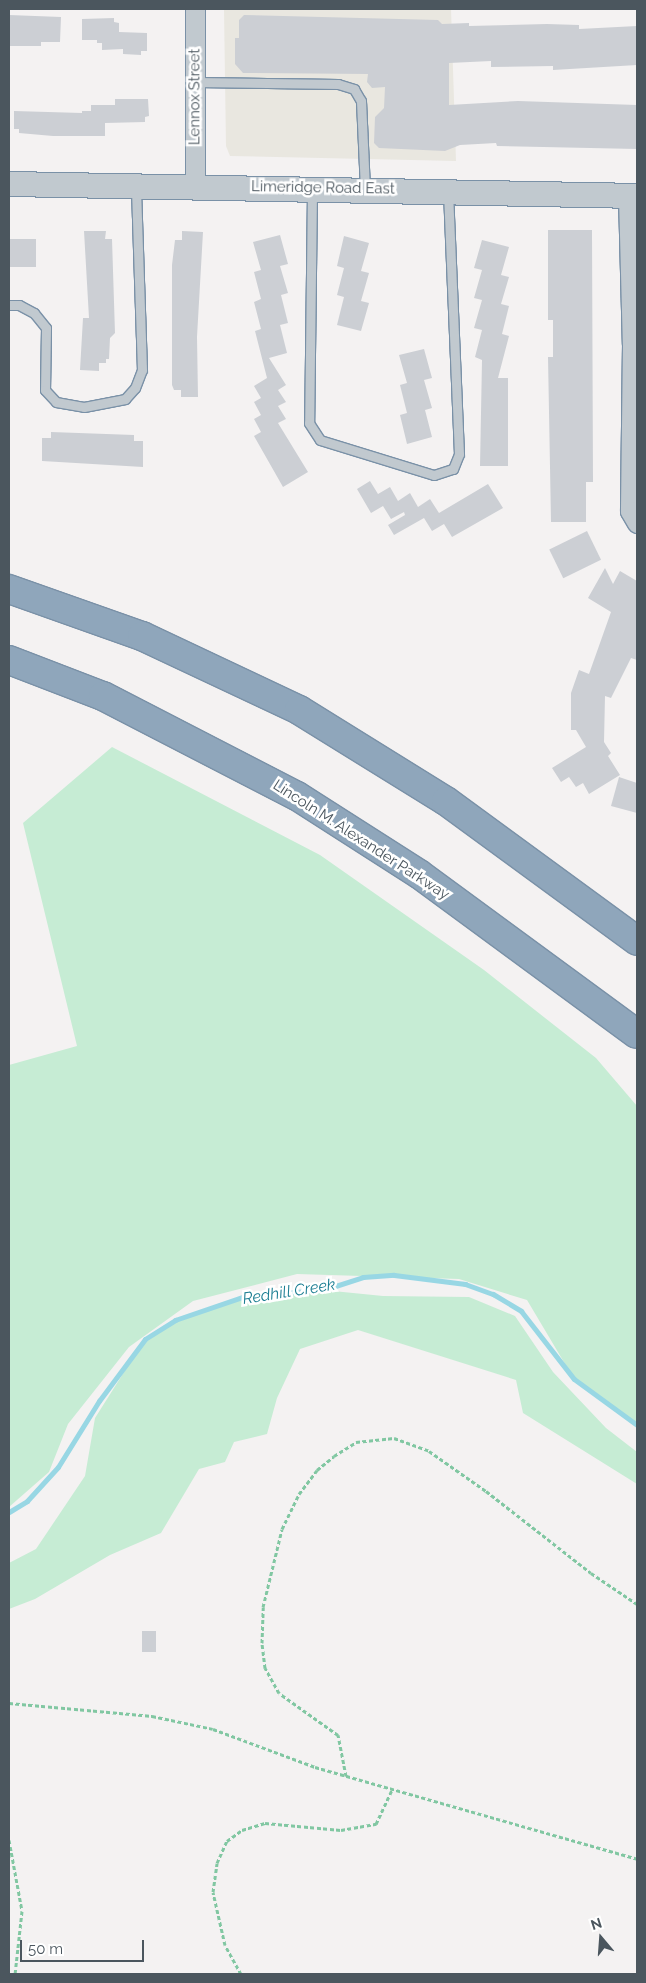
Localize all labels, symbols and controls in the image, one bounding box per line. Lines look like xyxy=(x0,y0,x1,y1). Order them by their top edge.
street label: Lennox Street xyxy=(186,49,204,145)
street label: Limeridge Road East xyxy=(251,178,395,198)
street label: Lincoln M. Alexander Parkway xyxy=(269,776,453,904)
water label: Redhill Creek xyxy=(241,1275,337,1309)
north arrow xyxy=(576,1913,626,1963)
text: N xyxy=(589,1914,604,1933)
scale bar xyxy=(22,1930,146,1962)
text: 50 m xyxy=(28,1940,63,1958)

